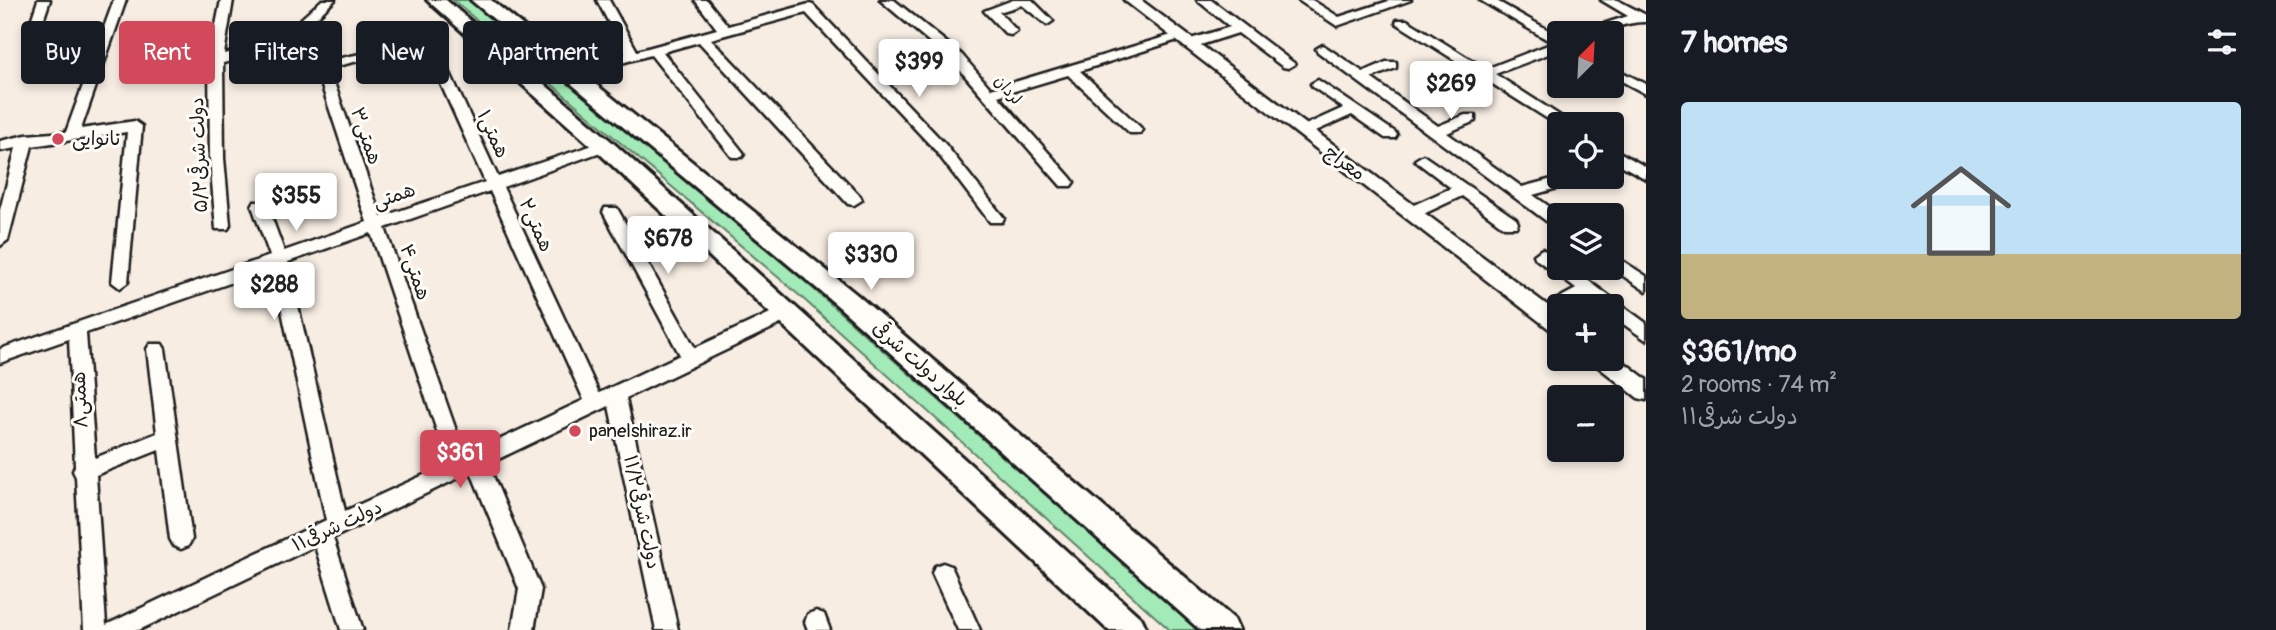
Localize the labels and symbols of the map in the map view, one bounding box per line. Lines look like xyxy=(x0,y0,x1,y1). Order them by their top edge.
north arrow xyxy=(1547,21,1624,98)
pin: $399 xyxy=(878,40,960,99)
pin: $269 xyxy=(1410,61,1492,121)
street label: لردان xyxy=(990,71,1026,109)
street label: ۵/۲دولت شرقی xyxy=(184,97,213,213)
street label: ۳همتی xyxy=(345,104,387,168)
street label: ۱همتی xyxy=(472,106,514,162)
place label: نانوایی xyxy=(72,127,121,151)
marker: نانوایی xyxy=(50,131,66,147)
street label: معراج xyxy=(1320,140,1370,186)
pin: $355 xyxy=(255,174,337,233)
street label: همتی xyxy=(370,178,418,214)
street label: ۲همتی xyxy=(514,194,558,256)
pin: $678 xyxy=(627,216,709,276)
pin: $330 xyxy=(830,232,912,292)
street label: ۴همتی xyxy=(394,241,436,303)
pin: $288 xyxy=(233,262,315,322)
street label: بلوار دولت شرقی xyxy=(867,315,973,412)
street label: همتی۸ xyxy=(67,371,93,429)
place label: panelshiraz.ir xyxy=(589,419,692,443)
marker: panelshiraz.ir xyxy=(567,423,583,439)
pin: $361 xyxy=(419,430,501,490)
street label: ۱۱/۲دولت شرقی xyxy=(618,452,667,571)
street label: ۱۱دولت شرقی xyxy=(288,494,386,557)

